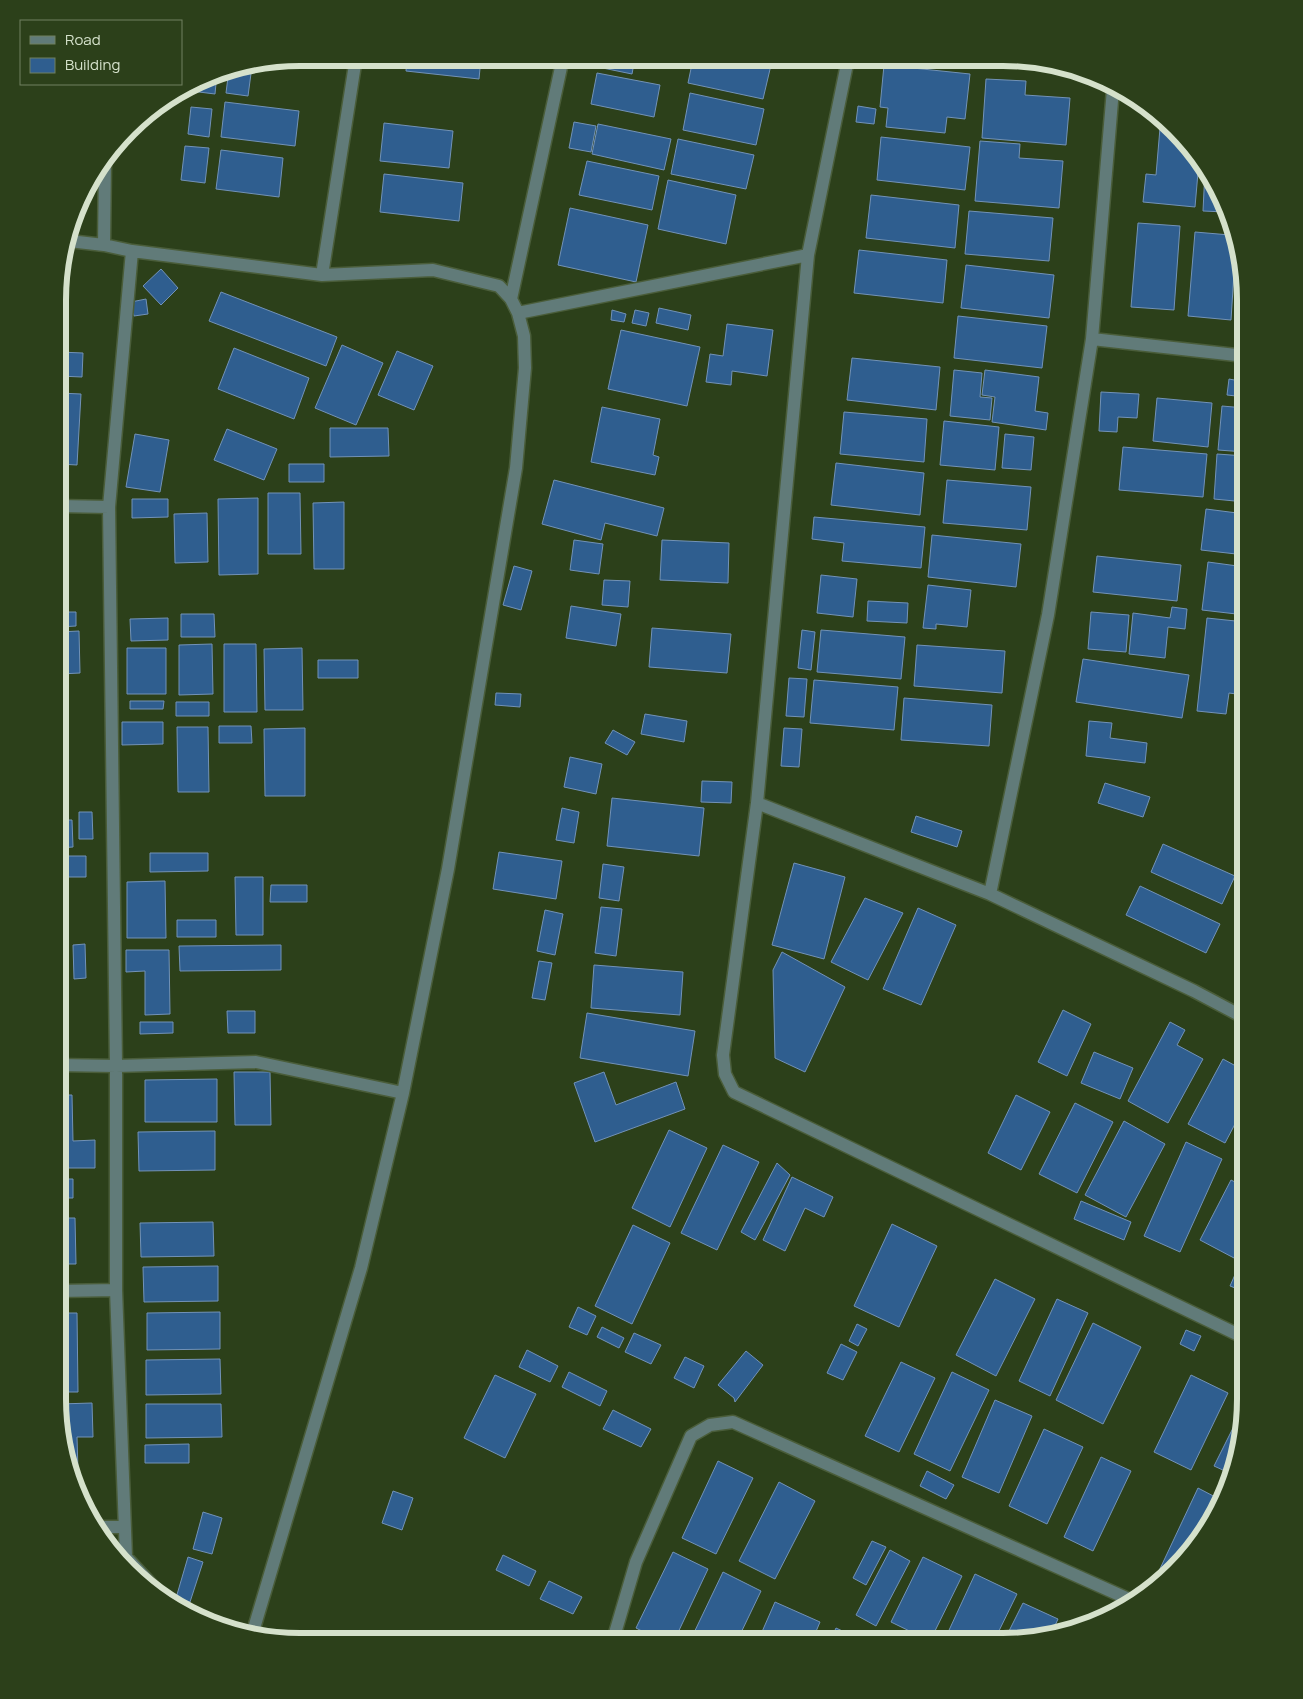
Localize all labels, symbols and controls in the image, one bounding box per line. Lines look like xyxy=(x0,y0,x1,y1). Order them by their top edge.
legend xyxy=(20,20,182,85)
text: Road xyxy=(65,29,101,50)
text: Building xyxy=(65,54,120,75)

